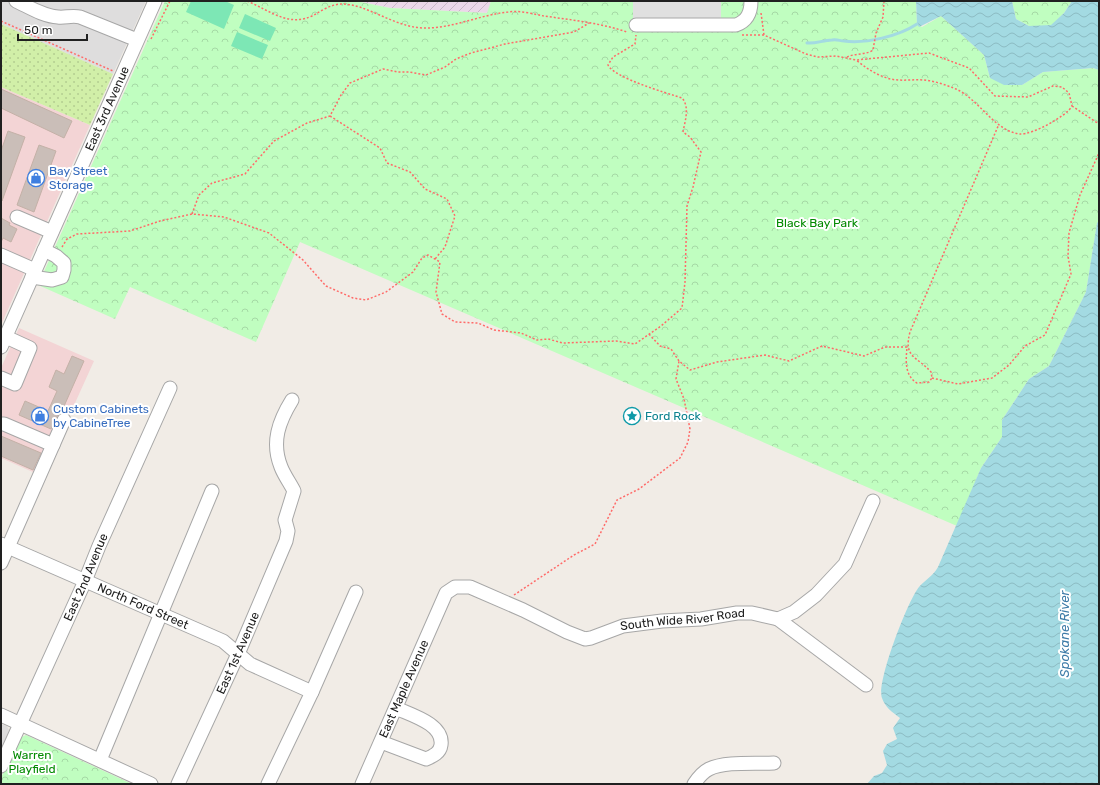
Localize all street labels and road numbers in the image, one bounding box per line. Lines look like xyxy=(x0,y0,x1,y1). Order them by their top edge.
street label: East 3rd Avenue xyxy=(82,64,132,153)
street label: East 2nd Avenue xyxy=(61,531,111,623)
street label: North Ford Street xyxy=(95,580,191,632)
street label: South Wide River Road xyxy=(619,606,745,633)
street label: East 1st Avenue xyxy=(213,610,262,696)
street label: East Maple Avenue xyxy=(376,638,432,740)

